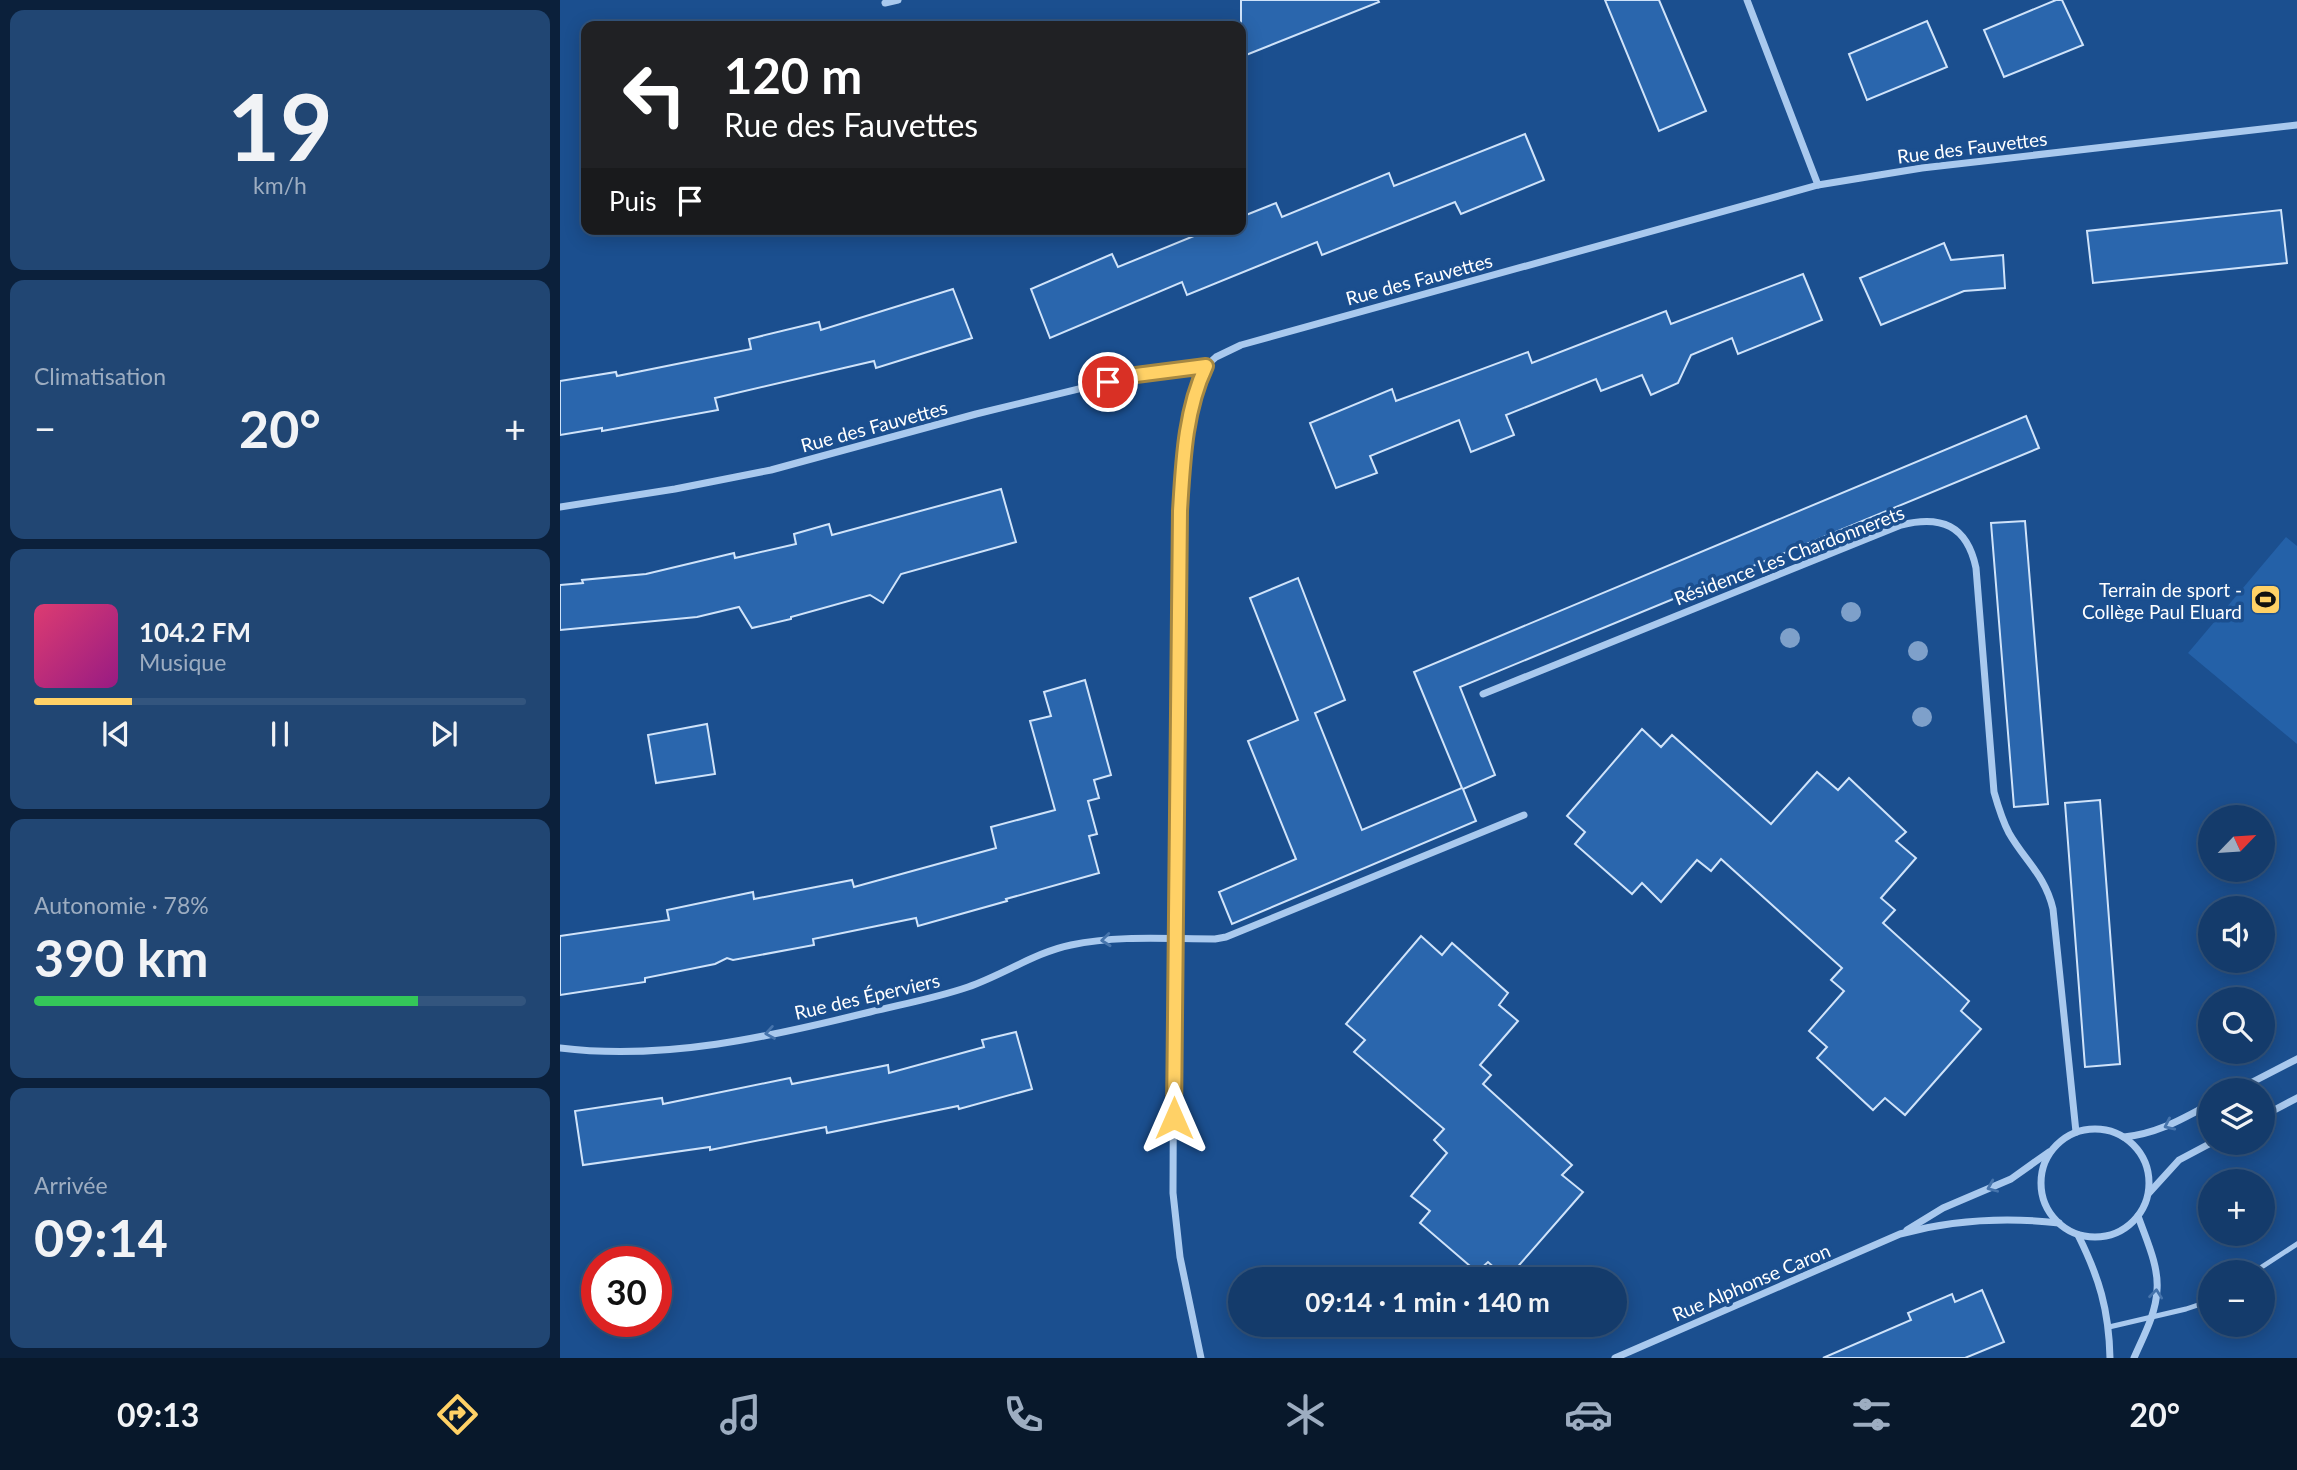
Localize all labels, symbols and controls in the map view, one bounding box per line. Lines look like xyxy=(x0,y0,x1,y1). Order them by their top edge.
text: 120 m xyxy=(724,46,862,104)
icon: left xyxy=(609,49,700,140)
text: 19 xyxy=(227,71,333,180)
text: Rue des Fauvettes xyxy=(724,105,978,144)
street label: Rue des Fauvettes xyxy=(1896,126,2048,168)
text: km/h xyxy=(253,171,307,199)
icon: arrive xyxy=(671,182,709,220)
text: Puis xyxy=(609,185,657,217)
street label: Rue des Fauvettes xyxy=(1343,248,1495,310)
pin xyxy=(1078,352,1138,412)
text: Climatisation xyxy=(34,362,166,390)
icon: arrive xyxy=(1089,363,1127,401)
street label: Rue des Fauvettes xyxy=(798,395,950,457)
text: 20° xyxy=(239,397,321,459)
text: − xyxy=(34,405,56,451)
text: + xyxy=(504,405,526,451)
street label: Résidence Les Chardonnerets xyxy=(1671,500,1907,610)
place label: Terrain de sport - Collège Paul Eluard xyxy=(2082,578,2242,623)
sports icon: Terrain de sport - Collège Paul Eluard xyxy=(2248,583,2282,617)
text: 104.2 FM xyxy=(139,616,251,648)
text: Musique xyxy=(139,648,226,676)
icon: previous xyxy=(97,715,135,753)
icon: pause xyxy=(261,715,299,753)
icon: next xyxy=(425,715,463,753)
north arrow xyxy=(2198,805,2275,882)
map controls xyxy=(2198,805,2275,1337)
text: Autonomie · 78% xyxy=(34,891,209,919)
button: sound xyxy=(2198,896,2275,973)
text: 390 km xyxy=(34,926,208,988)
one-way arrow xyxy=(1100,932,1112,947)
street label: Rue des Éperviers xyxy=(792,968,942,1024)
button: search xyxy=(2198,987,2275,1064)
one-way arrow xyxy=(764,1025,776,1040)
button: layers xyxy=(2198,1078,2275,1155)
position arrow xyxy=(1137,1081,1211,1155)
one-way arrow xyxy=(2164,1117,2176,1131)
button: + xyxy=(2198,1169,2275,1246)
text: Arrivée xyxy=(34,1171,108,1199)
one-way arrow xyxy=(1987,1179,1999,1193)
text: 09:14 xyxy=(34,1206,168,1268)
street label: Rue Alphonse Caron xyxy=(1669,1238,1833,1326)
speed limit sign: 30 xyxy=(581,1246,672,1337)
button: − xyxy=(2198,1260,2275,1337)
text: 09:14 · 1 min · 140 m xyxy=(1305,1286,1550,1318)
one-way arrow xyxy=(2148,1288,2163,1299)
icon: directions xyxy=(433,1390,482,1439)
icon: music xyxy=(716,1390,765,1439)
icon: phone xyxy=(999,1390,1048,1439)
icon: climate xyxy=(1281,1390,1330,1439)
icon: car xyxy=(1564,1390,1613,1439)
icon: filters xyxy=(1847,1390,1896,1439)
text: 09:13 xyxy=(117,1395,199,1434)
text: 20° xyxy=(2130,1395,2180,1434)

